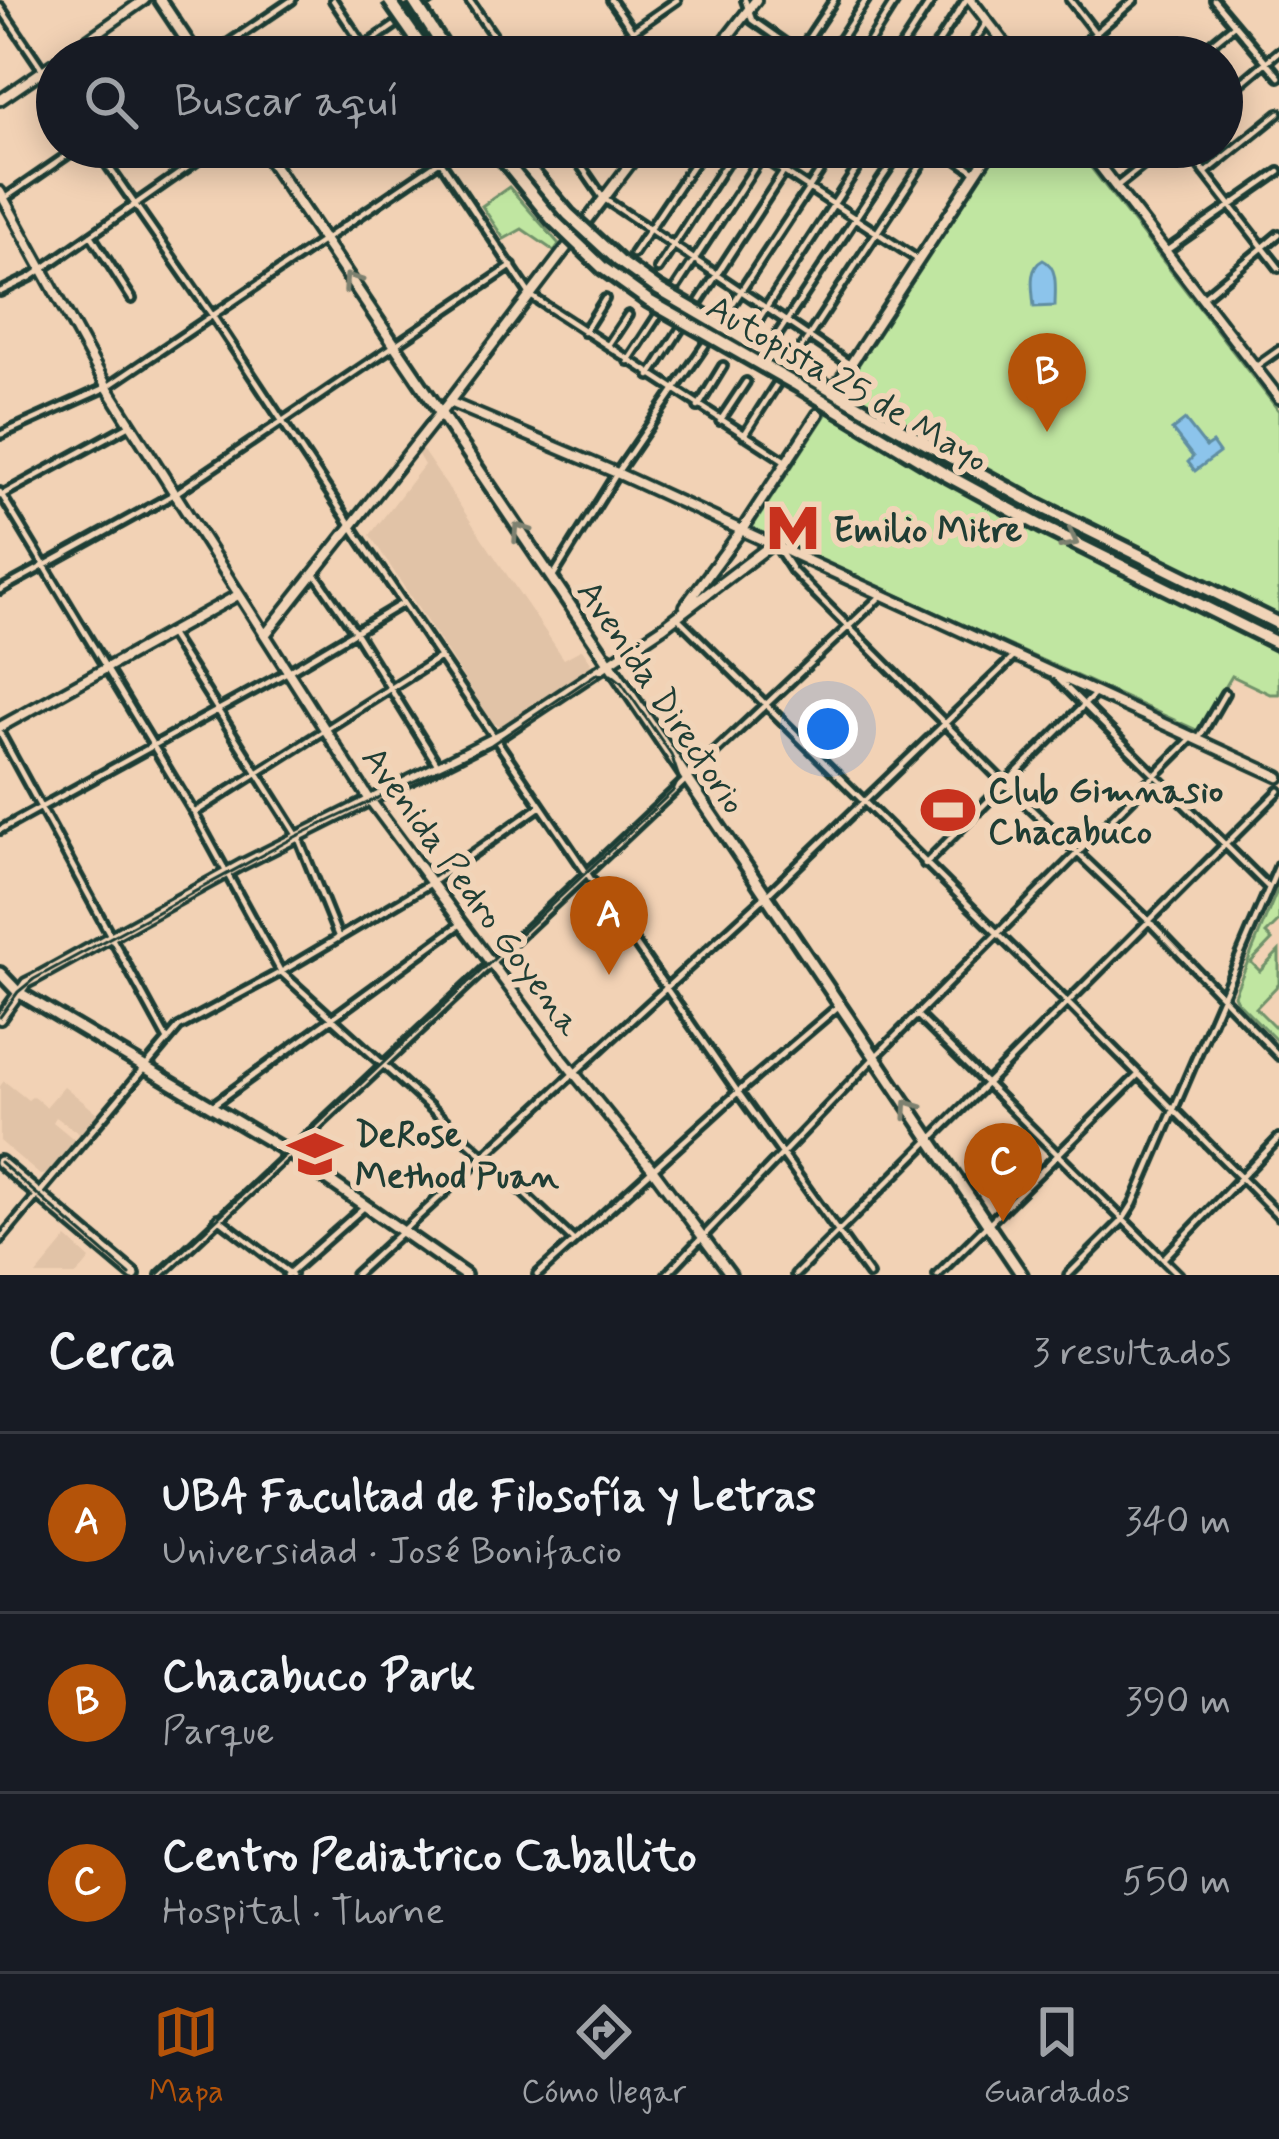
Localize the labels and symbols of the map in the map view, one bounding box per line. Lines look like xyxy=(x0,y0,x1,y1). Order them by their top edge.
one-way arrow xyxy=(343,273,365,295)
street label: Autopista 25 de Mayo xyxy=(697,285,996,485)
pin: B xyxy=(1008,333,1086,432)
metro station icon: Emilio Mitre xyxy=(764,499,822,557)
place label: Emilio Mitre xyxy=(833,508,1022,555)
one-way arrow xyxy=(513,523,535,545)
one-way arrow xyxy=(1058,526,1079,550)
street label: Avenida Directorio xyxy=(564,572,756,824)
your location xyxy=(798,699,858,759)
street label: Avenida Pedro Goyena xyxy=(349,738,591,1047)
place label: Club Gimnasio Chacabuco xyxy=(988,769,1223,857)
sports icon: Club Gimnasio Chacabuco xyxy=(919,781,977,839)
pin: A xyxy=(570,876,648,975)
one-way arrow xyxy=(902,1099,924,1121)
place label: DeRose Method Puan xyxy=(355,1113,560,1201)
pin: C xyxy=(964,1123,1042,1222)
school or university icon: DeRose Method Puan xyxy=(286,1125,344,1183)

